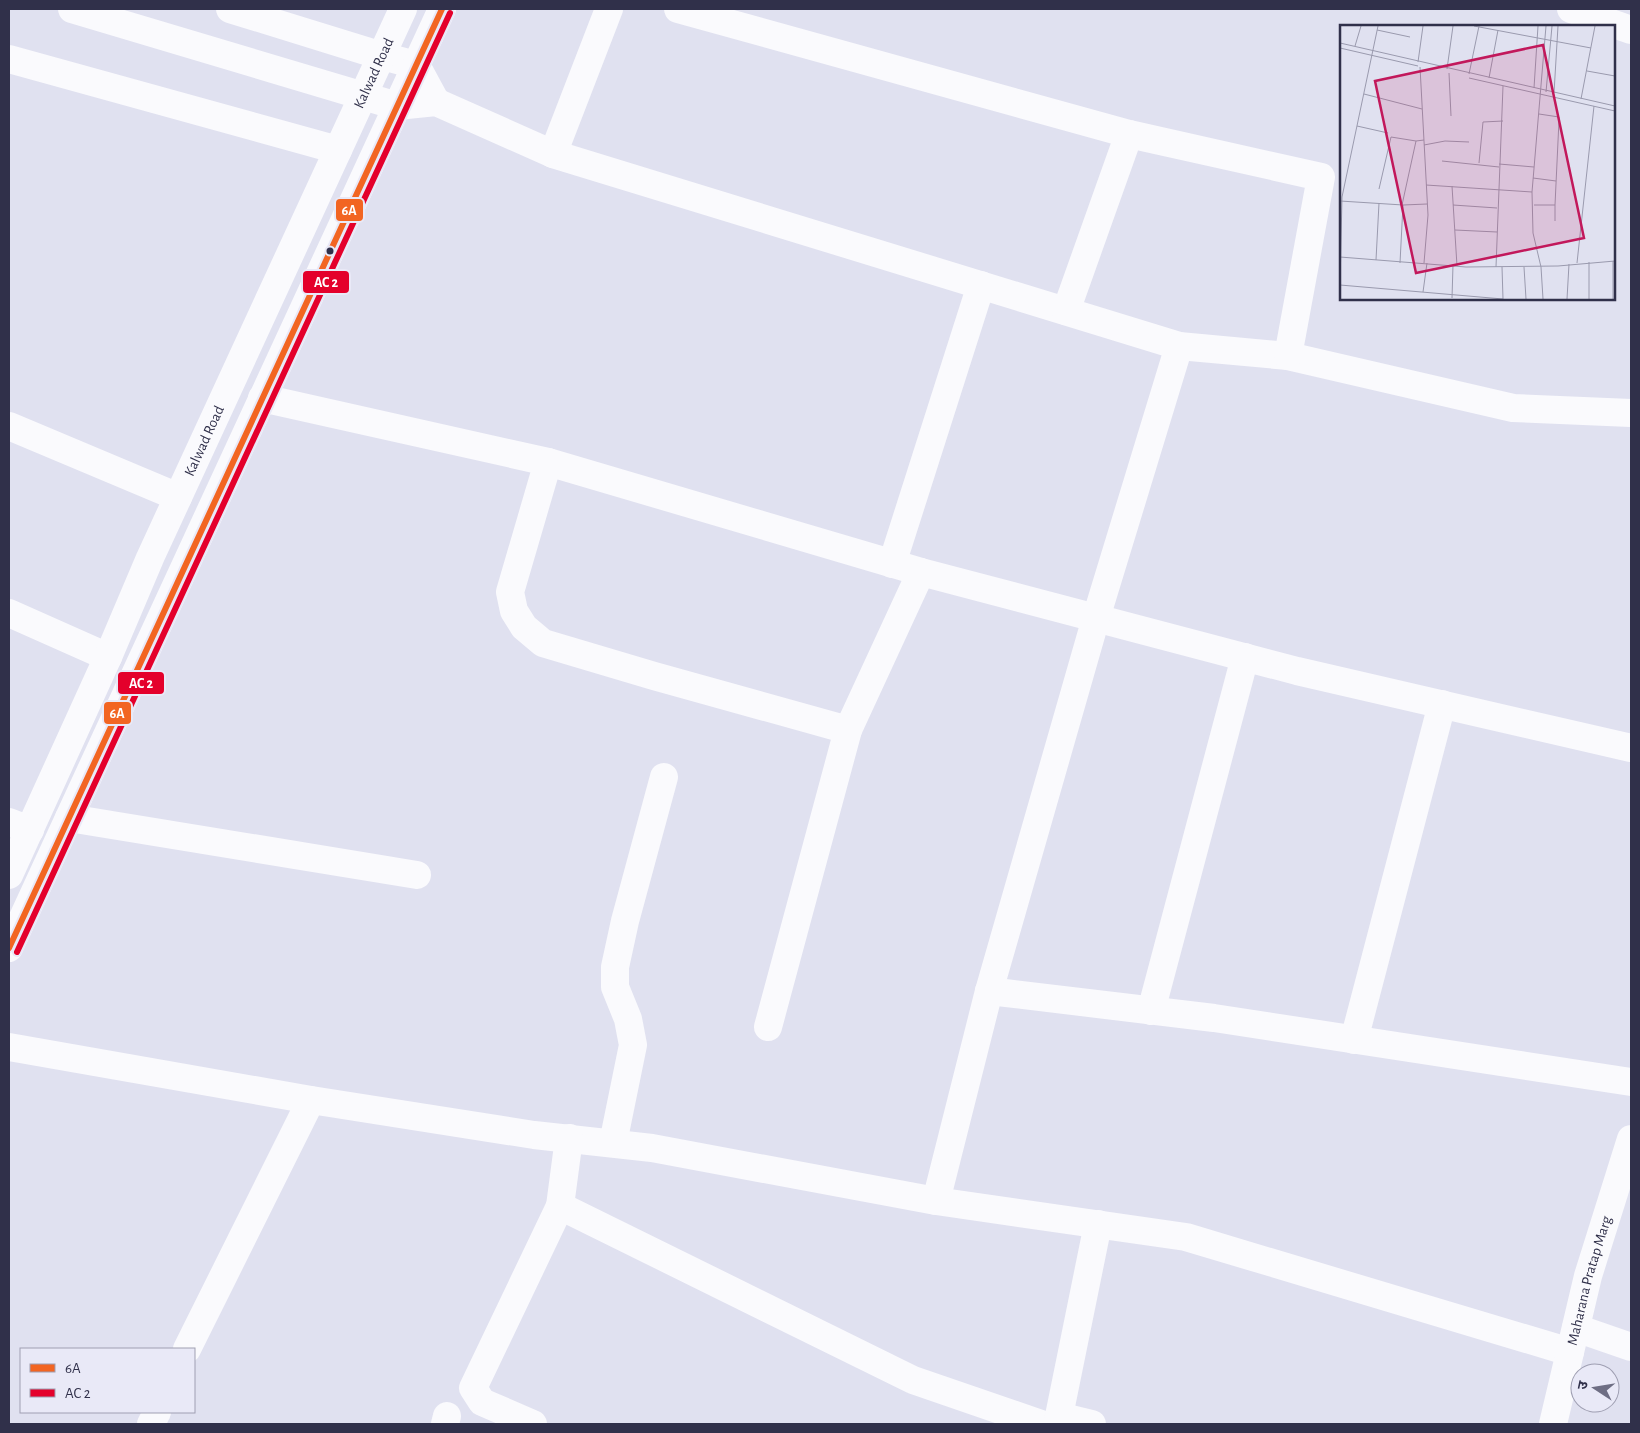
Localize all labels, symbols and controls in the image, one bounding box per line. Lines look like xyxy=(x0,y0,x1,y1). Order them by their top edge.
inset map xyxy=(1340,25,1615,300)
street label: Kalwad Road xyxy=(351,36,397,111)
line badge: 6A xyxy=(335,198,364,222)
text: 6A xyxy=(341,204,357,218)
unlabelled marker xyxy=(325,246,335,256)
line badge: AC 2 xyxy=(302,270,350,294)
text: AC 2 xyxy=(314,276,338,290)
street label: Kalwad Road xyxy=(182,403,227,479)
line badge: AC 2 xyxy=(117,671,165,695)
text: AC 2 xyxy=(129,677,153,691)
line badge: 6A xyxy=(103,701,132,725)
text: 6A xyxy=(109,707,125,721)
street label: Maharana Pratap Marg xyxy=(1565,1213,1615,1347)
legend xyxy=(20,1348,195,1413)
text: 6A xyxy=(65,1361,81,1376)
north arrow xyxy=(1570,1363,1620,1413)
text: उ xyxy=(1576,1379,1591,1391)
text: AC 2 xyxy=(65,1386,91,1401)

